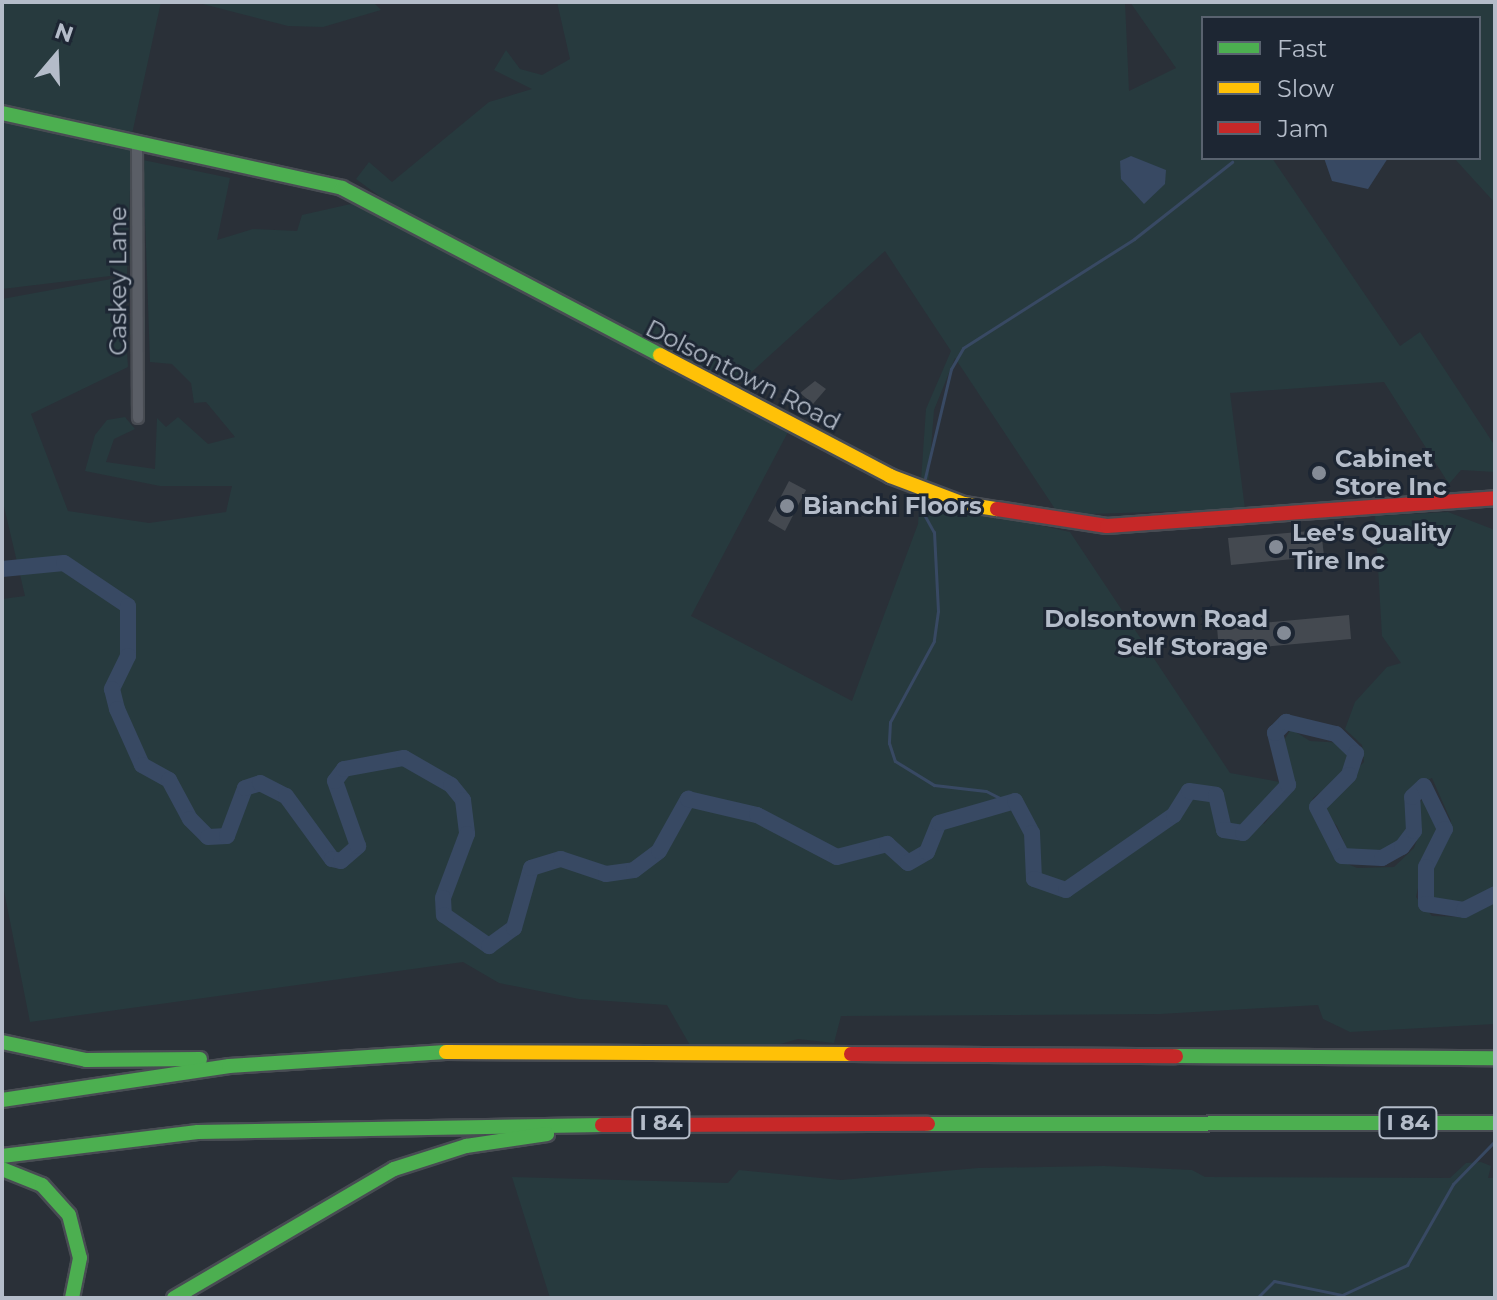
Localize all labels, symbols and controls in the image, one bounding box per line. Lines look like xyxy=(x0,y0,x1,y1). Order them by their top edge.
north arrow xyxy=(16,16,96,96)
legend xyxy=(1201,16,1481,160)
text: N xyxy=(51,17,77,48)
text: Fast xyxy=(1277,34,1327,63)
text: Slow xyxy=(1277,74,1334,103)
text: Jam xyxy=(1277,114,1329,143)
street label: Caskey Lane xyxy=(104,206,132,356)
street label: Dolsontown Road xyxy=(641,313,845,437)
place label: Cabinet Store Inc xyxy=(1335,445,1447,501)
marker: Cabinet Store Inc xyxy=(1310,464,1328,482)
place label: Bianchi Floors xyxy=(803,492,982,520)
marker: Bianchi Floors xyxy=(778,497,796,515)
place label: Lee's Quality Tire Inc xyxy=(1292,519,1452,575)
marker: Lee's Quality Tire Inc xyxy=(1267,538,1285,556)
place label: Dolsontown Road Self Storage xyxy=(1044,605,1268,661)
marker: Dolsontown Road Self Storage xyxy=(1275,624,1293,642)
road number: I 84 xyxy=(631,1105,691,1141)
road number: I 84 xyxy=(1378,1105,1438,1141)

